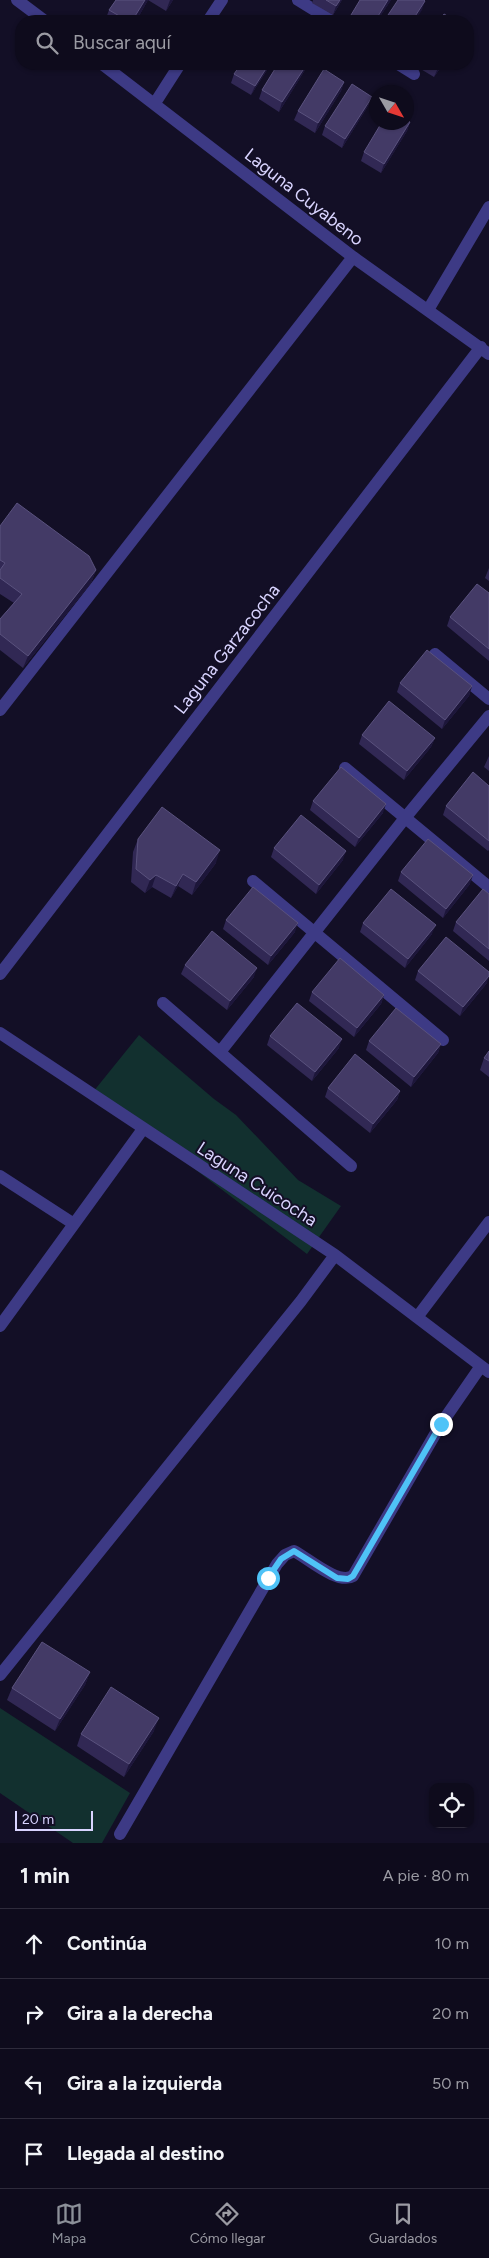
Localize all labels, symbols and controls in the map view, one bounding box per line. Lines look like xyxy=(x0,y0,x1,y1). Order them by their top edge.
search box xyxy=(15,15,474,70)
icon: search xyxy=(33,29,61,57)
text: Buscar aquí xyxy=(73,31,171,54)
north arrow xyxy=(369,85,414,130)
street label: Laguna Cuyabeno xyxy=(240,144,368,250)
street label: Laguna Garzacocha xyxy=(169,580,285,718)
street label: Laguna Cuicocha xyxy=(193,1137,321,1231)
route end xyxy=(430,1413,453,1436)
route start xyxy=(257,1567,280,1590)
map controls xyxy=(429,1783,474,1828)
button: locate xyxy=(429,1783,474,1828)
scale bar xyxy=(15,1808,92,1831)
text: 20 m xyxy=(22,1811,54,1828)
text: 1 min xyxy=(20,1863,70,1888)
text: A pie · 80 m xyxy=(383,1866,469,1885)
icon: ahead xyxy=(20,1930,48,1958)
text: Continúa xyxy=(67,1932,147,1955)
text: 10 m xyxy=(435,1934,469,1953)
icon: right xyxy=(20,2000,48,2028)
text: Gira a la derecha xyxy=(67,2002,213,2025)
text: 20 m xyxy=(432,2004,469,2023)
icon: left xyxy=(20,2070,48,2098)
text: Gira a la izquierda xyxy=(67,2072,222,2095)
text: 50 m xyxy=(432,2074,469,2093)
icon: arrive xyxy=(20,2140,48,2168)
text: Llegada al destino xyxy=(67,2142,224,2165)
tab: Mapa xyxy=(52,2200,86,2247)
tab: Cómo llegar xyxy=(190,2200,265,2247)
tab: Guardados xyxy=(369,2200,437,2247)

